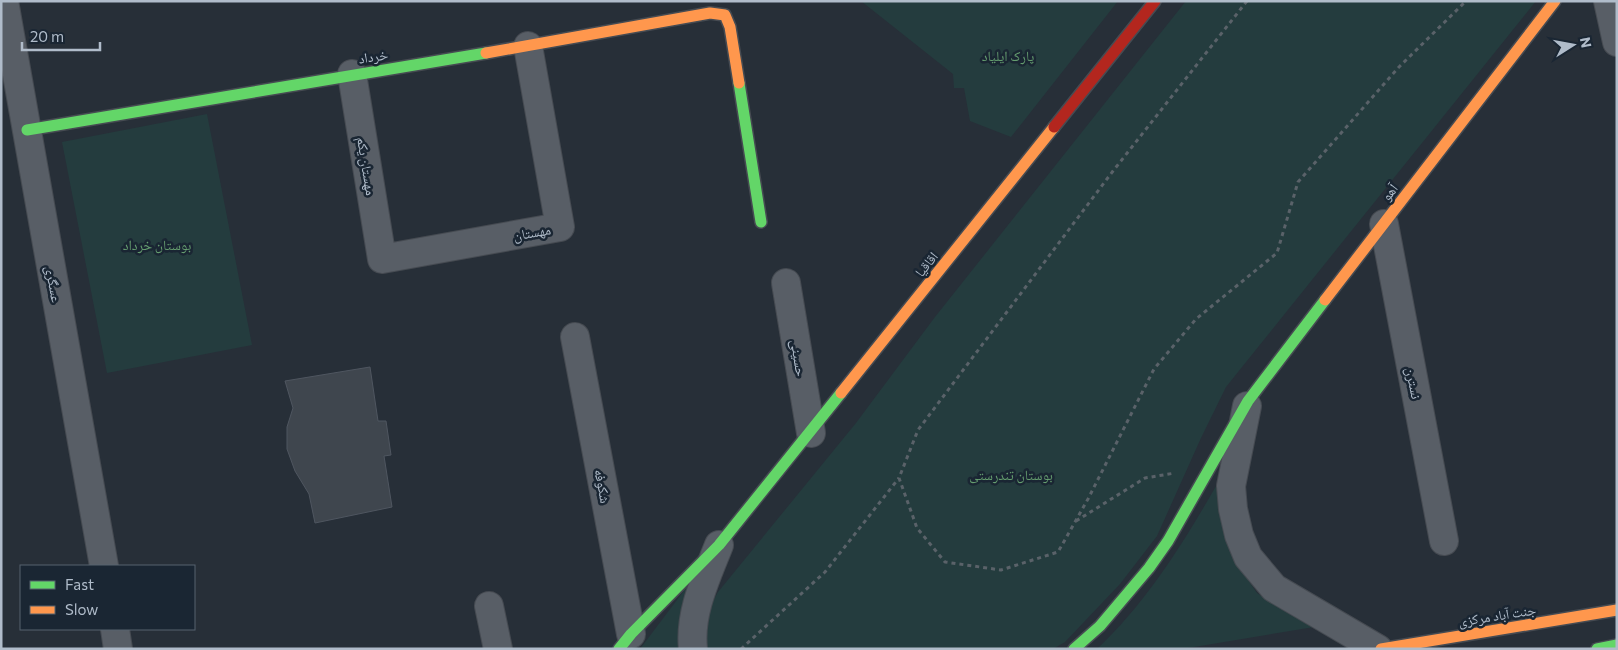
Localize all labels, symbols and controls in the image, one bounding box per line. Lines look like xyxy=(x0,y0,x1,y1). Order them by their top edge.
scale bar xyxy=(22,20,100,52)
north arrow xyxy=(1548,20,1598,70)
text: 20 m xyxy=(30,27,64,45)
text: N xyxy=(1577,36,1596,49)
street label: خرداد xyxy=(357,45,389,68)
park label: پارک ایلیاد xyxy=(982,47,1034,65)
street label: مهستان یکم xyxy=(352,135,380,197)
street label: آهو xyxy=(1377,180,1402,205)
street label: مهستان xyxy=(512,220,552,245)
park label: بوستان خرداد xyxy=(123,236,191,254)
street label: اقاقیا xyxy=(911,248,941,280)
street label: عسگری xyxy=(41,264,66,304)
street label: حسینی xyxy=(787,338,810,378)
street label: نسترن xyxy=(1402,366,1425,401)
park label: بوستان تندرستی xyxy=(969,466,1053,484)
street label: شکوفه xyxy=(590,467,615,505)
legend xyxy=(20,565,195,630)
text: Fast xyxy=(65,575,94,593)
text: Slow xyxy=(65,600,98,618)
street label: جنت آباد مرکزی xyxy=(1457,600,1537,631)

